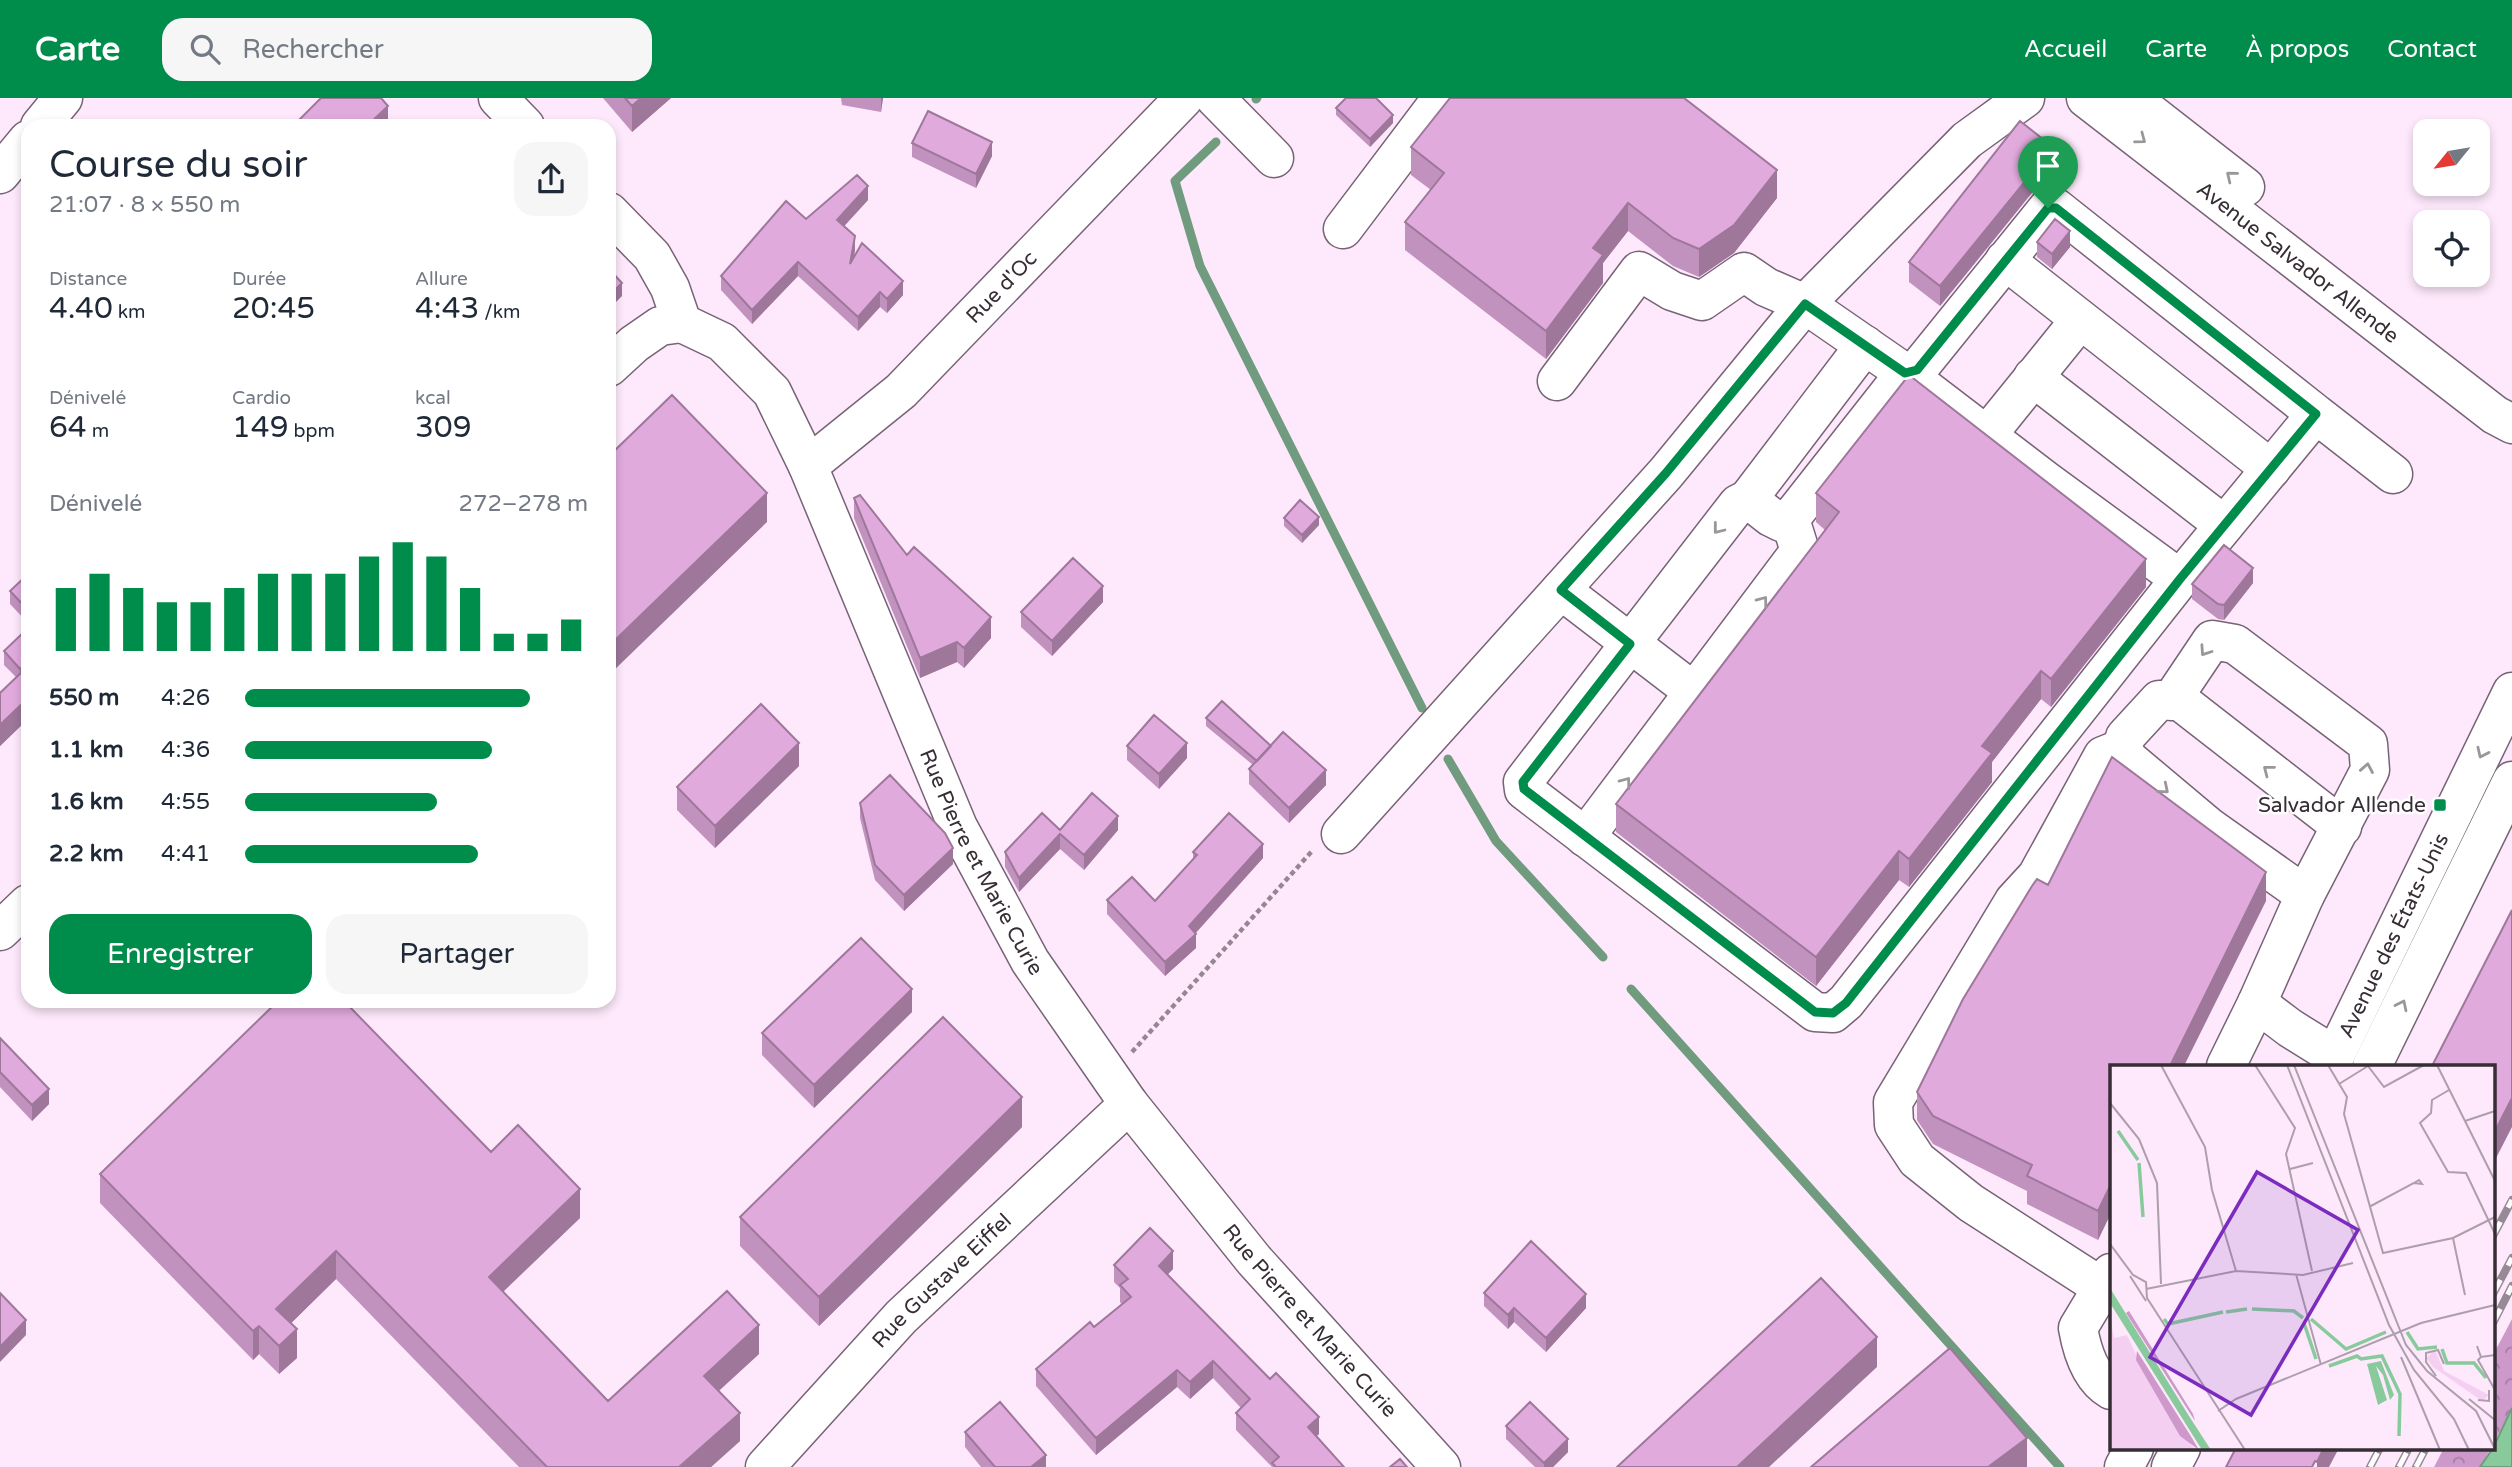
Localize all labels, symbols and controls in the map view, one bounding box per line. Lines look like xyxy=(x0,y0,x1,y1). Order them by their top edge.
search box xyxy=(162,18,652,81)
text: Carte xyxy=(35,30,120,69)
icon: search xyxy=(186,30,224,68)
text: Rechercher xyxy=(242,34,384,65)
text: Accueil xyxy=(2024,35,2107,64)
text: Carte xyxy=(2145,35,2207,64)
text: À propos xyxy=(2245,35,2349,64)
text: Contact xyxy=(2387,35,2477,64)
north arrow xyxy=(2413,119,2490,196)
map controls xyxy=(2413,119,2490,287)
one-way arrow xyxy=(2133,131,2146,143)
pin xyxy=(2018,136,2078,208)
text: Course du soir xyxy=(49,142,308,188)
button: share xyxy=(514,142,588,216)
icon: arrive xyxy=(2029,147,2067,185)
one-way arrow xyxy=(2227,172,2240,184)
street label: Avenue Salvador Allende xyxy=(2192,176,2404,348)
text: 21:07 · 8 × 550 m xyxy=(49,191,240,219)
button: locate xyxy=(2413,210,2490,287)
street label: Rue d'Oc xyxy=(961,246,1042,328)
text: Distance xyxy=(49,268,127,290)
text: Durée xyxy=(232,268,286,290)
text: Allure xyxy=(415,268,468,290)
text: 4.40 xyxy=(49,290,113,327)
text: 20:45 xyxy=(232,290,315,327)
text: 4:43 xyxy=(415,290,479,327)
text: km xyxy=(113,301,145,323)
text: /km xyxy=(479,301,520,323)
text: Dénivelé xyxy=(49,387,126,409)
text: Cardio xyxy=(232,387,291,409)
text: kcal xyxy=(415,387,451,409)
text: 64 xyxy=(49,409,87,446)
text: 149 xyxy=(232,409,289,446)
text: 309 xyxy=(415,409,472,446)
text: m xyxy=(87,420,109,442)
text: bpm xyxy=(289,420,335,442)
text: Dénivelé xyxy=(49,490,142,518)
text: 272–278 m xyxy=(459,490,588,518)
one-way arrow xyxy=(1714,521,1727,534)
one-way arrow xyxy=(1754,596,1767,608)
one-way arrow xyxy=(2200,643,2213,656)
text: 550 m xyxy=(49,684,119,712)
text: 4:26 xyxy=(161,684,210,712)
text: 1.1 km xyxy=(49,736,124,764)
text: 4:36 xyxy=(161,736,210,764)
street label: Rue Pierre et Marie Curie xyxy=(914,745,1049,980)
one-way arrow xyxy=(2477,746,2491,758)
one-way arrow xyxy=(2359,763,2374,774)
one-way arrow xyxy=(2264,765,2276,778)
one-way arrow xyxy=(1617,778,1630,790)
one-way arrow xyxy=(2156,780,2168,793)
text: 1.6 km xyxy=(49,788,124,816)
text: 4:55 xyxy=(161,788,210,816)
place label: Salvador Allende xyxy=(2258,793,2426,818)
marker: Salvador Allende xyxy=(2432,797,2448,813)
street label: Avenue des États-Unis xyxy=(2333,829,2454,1042)
text: 2.2 km xyxy=(49,840,124,868)
text: 4:41 xyxy=(161,840,210,868)
button: Enregistrer xyxy=(49,914,312,994)
button: Partager xyxy=(326,914,588,994)
one-way arrow xyxy=(2393,1000,2407,1012)
inset map xyxy=(2110,1065,2494,1450)
street label: Rue Gustave Eiffel xyxy=(867,1208,1016,1353)
street label: Rue Pierre et Marie Curie xyxy=(1218,1219,1402,1422)

